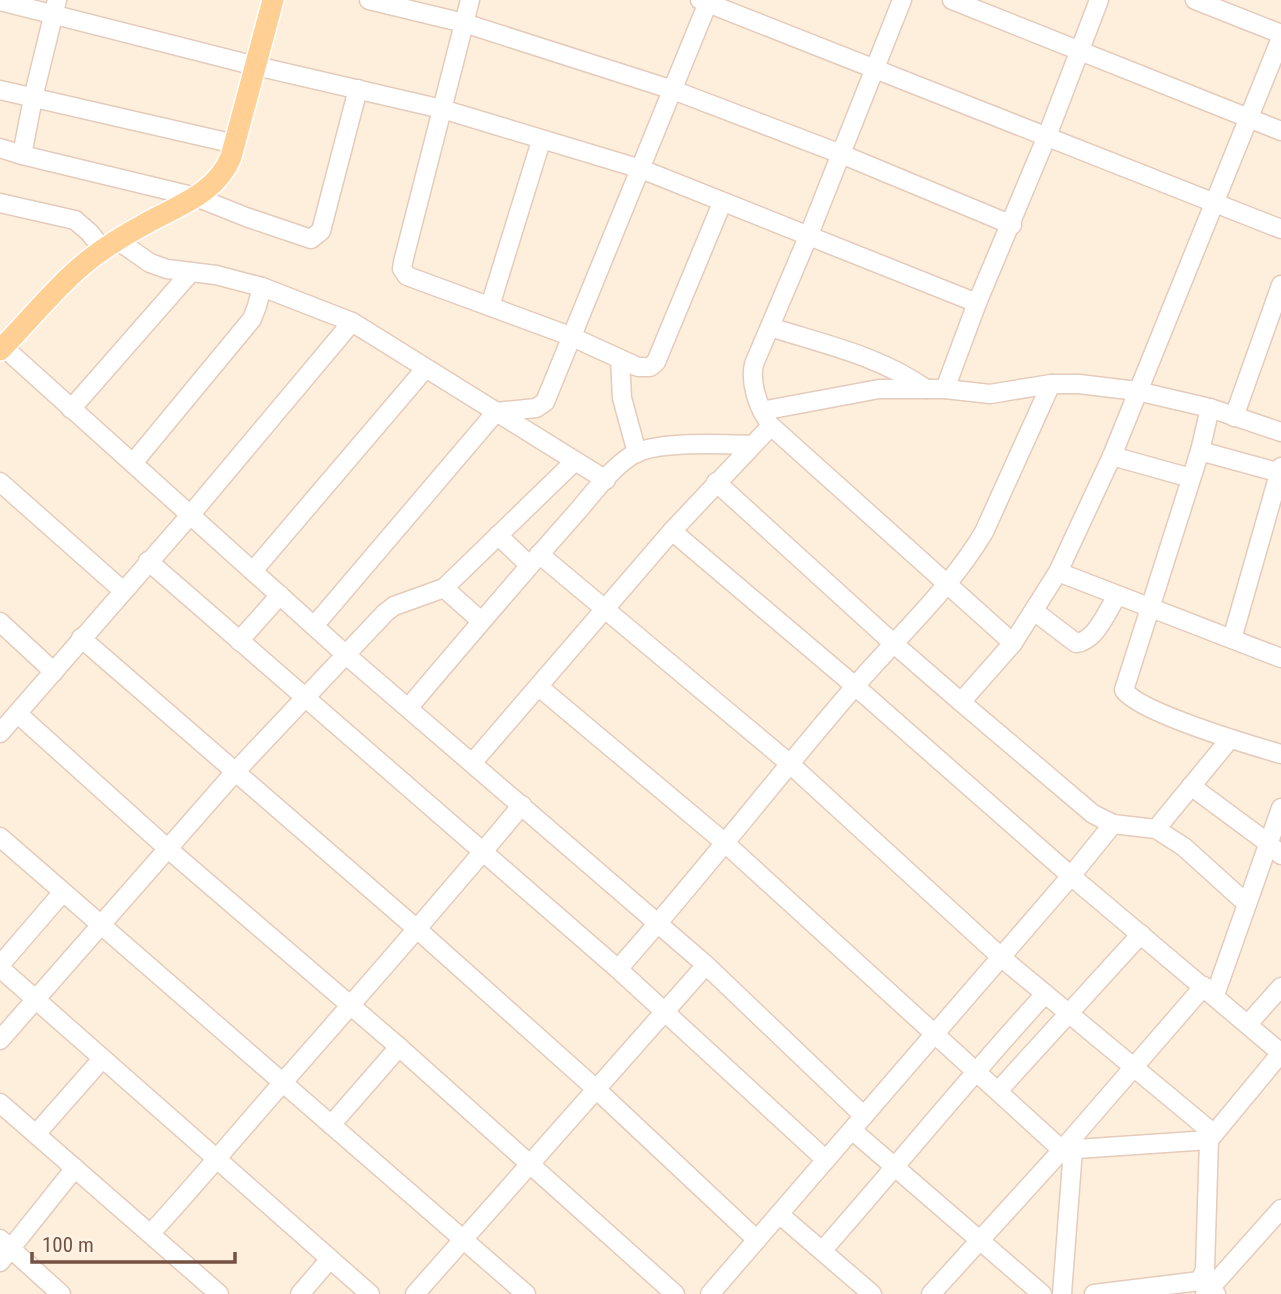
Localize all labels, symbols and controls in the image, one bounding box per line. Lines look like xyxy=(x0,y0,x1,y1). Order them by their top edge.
scale bar xyxy=(32,1220,234,1264)
text: 100 m xyxy=(42,1233,94,1257)

